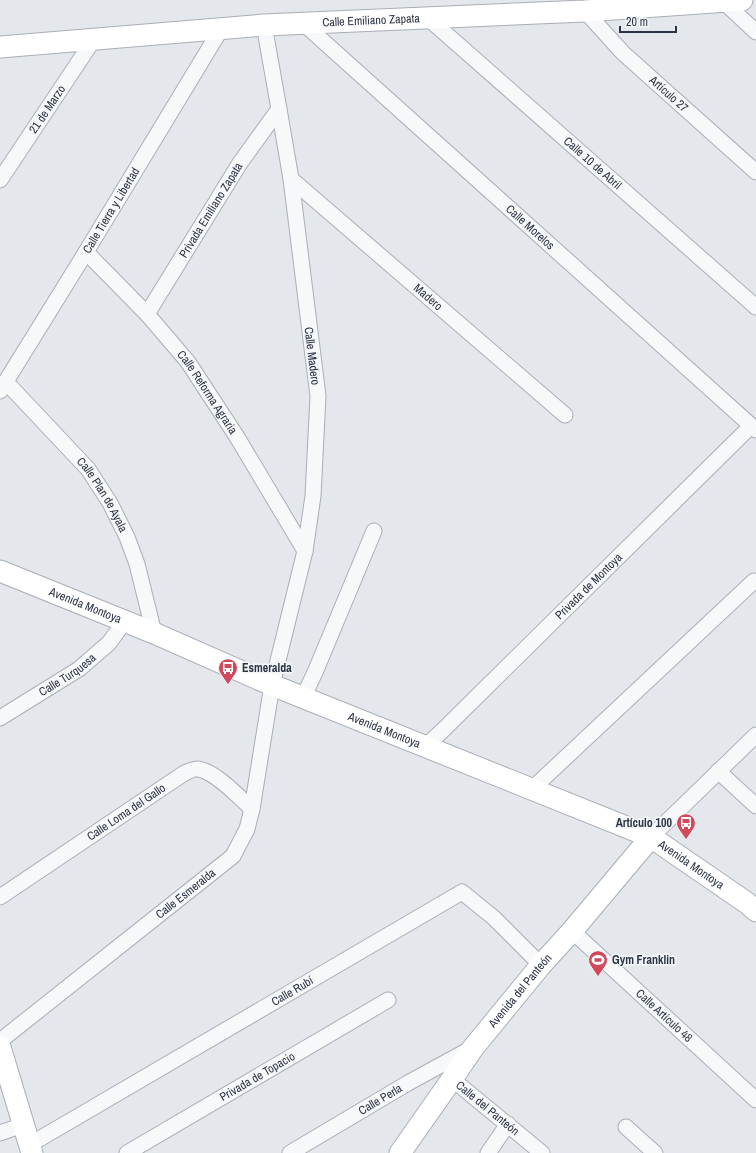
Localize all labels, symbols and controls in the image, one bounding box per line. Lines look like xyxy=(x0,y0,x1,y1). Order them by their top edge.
scale bar xyxy=(620,8,676,34)
street label: Calle Emiliano Zapata xyxy=(322,10,421,30)
text: 20 m xyxy=(626,14,648,30)
street label: Artículo 27 xyxy=(645,72,692,116)
street label: 21 de Marzo xyxy=(25,82,69,137)
street label: Calle 10 de Abril xyxy=(560,133,625,193)
street label: Privada Emiliano Zapata xyxy=(176,159,247,261)
street label: Calle Tierra y Libertad xyxy=(79,165,143,256)
street label: Calle Morelos xyxy=(502,201,558,253)
street label: Madero xyxy=(410,280,446,314)
street label: Calle Madero xyxy=(300,326,324,386)
street label: Calle Reforma Agraria xyxy=(174,347,241,438)
street label: Calle Plan de Ayala xyxy=(73,454,132,535)
street label: Privada de Montoya xyxy=(552,549,626,623)
street label: Avenida Montoya xyxy=(46,583,124,627)
street label: Calle Turquesa xyxy=(36,650,100,700)
bus stop icon: Esmeralda xyxy=(217,657,239,685)
place label: Esmeralda xyxy=(242,660,292,676)
street label: Avenida Montoya xyxy=(345,708,423,752)
street label: Calle Loma del Gallo xyxy=(84,780,169,844)
bus stop icon: Artículo 100 xyxy=(675,812,697,840)
place label: Artículo 100 xyxy=(616,815,673,831)
street label: Avenida Montoya xyxy=(654,836,728,893)
street label: Calle Esmeralda xyxy=(152,865,219,922)
sports icon: Gym Franklin xyxy=(587,949,609,977)
street label: Avenida del Panteón xyxy=(484,950,555,1032)
place label: Gym Franklin xyxy=(612,952,675,968)
street label: Calle Rubí xyxy=(268,972,316,1010)
street label: Calle Artículo 48 xyxy=(632,985,696,1046)
street label: Privada de Topacio xyxy=(217,1048,298,1105)
street label: Calle del Panteón xyxy=(452,1077,523,1139)
street label: Calle Perla xyxy=(355,1080,406,1119)

